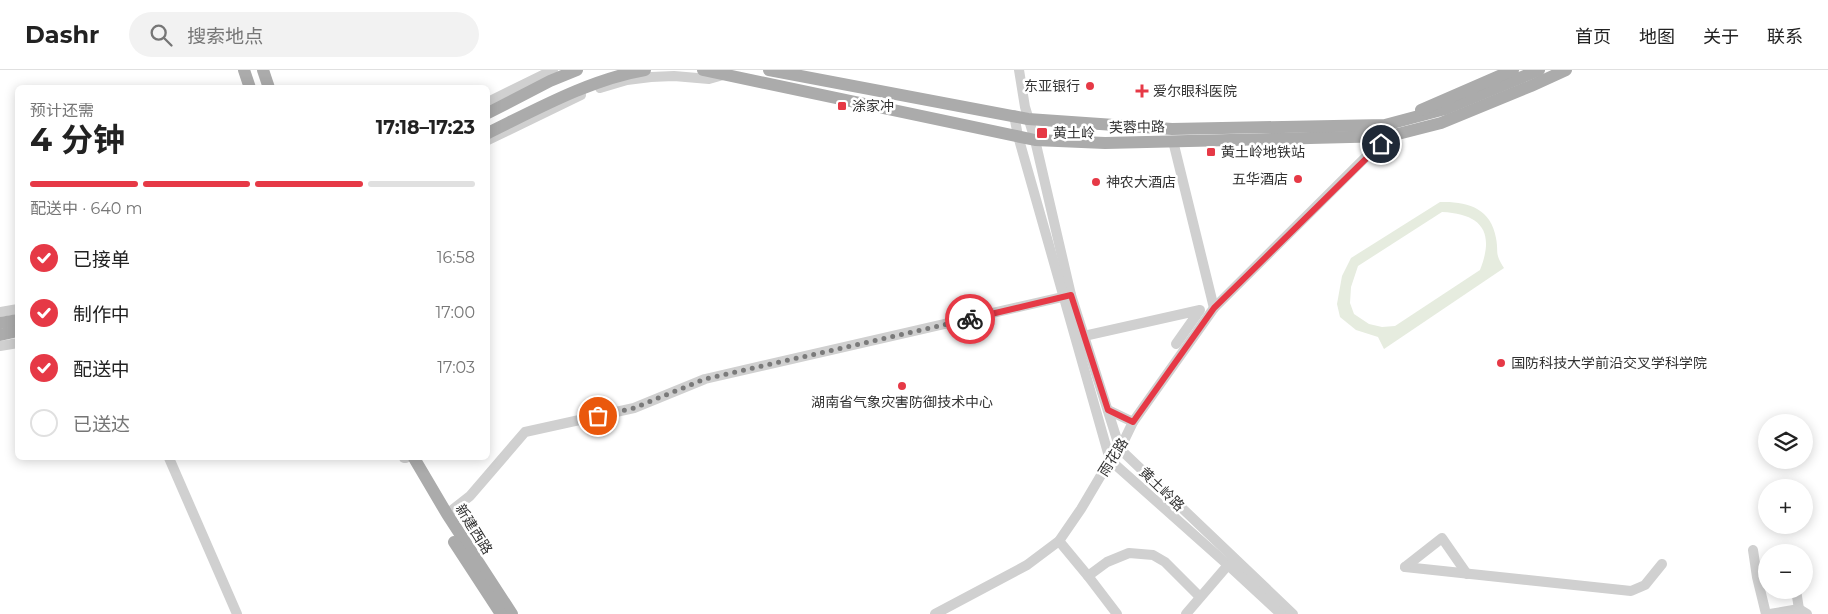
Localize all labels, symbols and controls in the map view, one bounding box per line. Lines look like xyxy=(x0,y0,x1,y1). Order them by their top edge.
search box xyxy=(129,12,479,57)
text: Dashr xyxy=(25,20,99,49)
icon: search xyxy=(147,21,175,49)
text: 搜索地点 xyxy=(187,25,263,48)
text: 首页 xyxy=(1575,26,1611,48)
text: 地图 xyxy=(1639,26,1675,48)
text: 关于 xyxy=(1703,26,1739,48)
text: 联系 xyxy=(1767,26,1803,48)
place label: 东亚银行 xyxy=(1024,77,1080,95)
marker: 东亚银行 xyxy=(1084,80,1096,92)
place label: 爱尔眼科医院 xyxy=(1153,82,1237,100)
marker: 爱尔眼科医院 xyxy=(1135,84,1149,98)
place label: 涂家冲 xyxy=(852,97,894,115)
marker: 涂家冲 xyxy=(836,100,848,112)
text: 预计还需 xyxy=(30,101,94,120)
text: 17:18–17:23 xyxy=(376,116,475,139)
street label: 芙蓉中路 xyxy=(1109,118,1165,136)
text: 4 分钟 xyxy=(30,120,125,159)
pin xyxy=(1360,123,1402,165)
place label: 黄土岭 xyxy=(1053,124,1095,142)
marker: 黄土岭 xyxy=(1035,126,1049,140)
icon: home xyxy=(1367,130,1395,158)
place label: 黄土岭地铁站 xyxy=(1221,143,1305,161)
marker: 黄土岭地铁站 xyxy=(1205,146,1217,158)
place label: 五华酒店 xyxy=(1232,170,1288,188)
place label: 神农大酒店 xyxy=(1106,173,1176,191)
marker: 五华酒店 xyxy=(1292,173,1304,185)
marker: 神农大酒店 xyxy=(1090,176,1102,188)
text: 配送中 · 640 m xyxy=(30,199,143,218)
icon: check xyxy=(30,244,58,272)
text: 已接单 xyxy=(73,248,130,271)
text: 16:58 xyxy=(437,248,475,267)
courier xyxy=(945,294,995,344)
icon: check xyxy=(30,299,58,327)
text: 制作中 xyxy=(73,303,130,326)
text: 17:00 xyxy=(436,303,475,322)
icon: bike xyxy=(956,305,984,333)
icon: check xyxy=(30,354,58,382)
place label: 国防科技大学前沿交叉学科学院 xyxy=(1511,354,1707,372)
marker: 国防科技大学前沿交叉学科学院 xyxy=(1495,357,1507,369)
text: 配送中 xyxy=(73,358,130,381)
text: 17:03 xyxy=(437,358,475,377)
marker: 湖南省气象灾害防御技术中心 xyxy=(896,380,908,392)
place label: 湖南省气象灾害防御技术中心 xyxy=(811,393,993,411)
pin xyxy=(577,395,619,437)
icon: bag xyxy=(584,402,612,430)
text: 已送达 xyxy=(73,413,130,436)
map controls xyxy=(1758,414,1813,599)
button: layers xyxy=(1758,414,1813,469)
street label: 雨花路 xyxy=(1094,434,1132,480)
street label: 黄土岭路 xyxy=(1136,463,1188,515)
button: + xyxy=(1758,479,1813,534)
street label: 新建西路 xyxy=(452,500,496,558)
button: − xyxy=(1758,544,1813,599)

